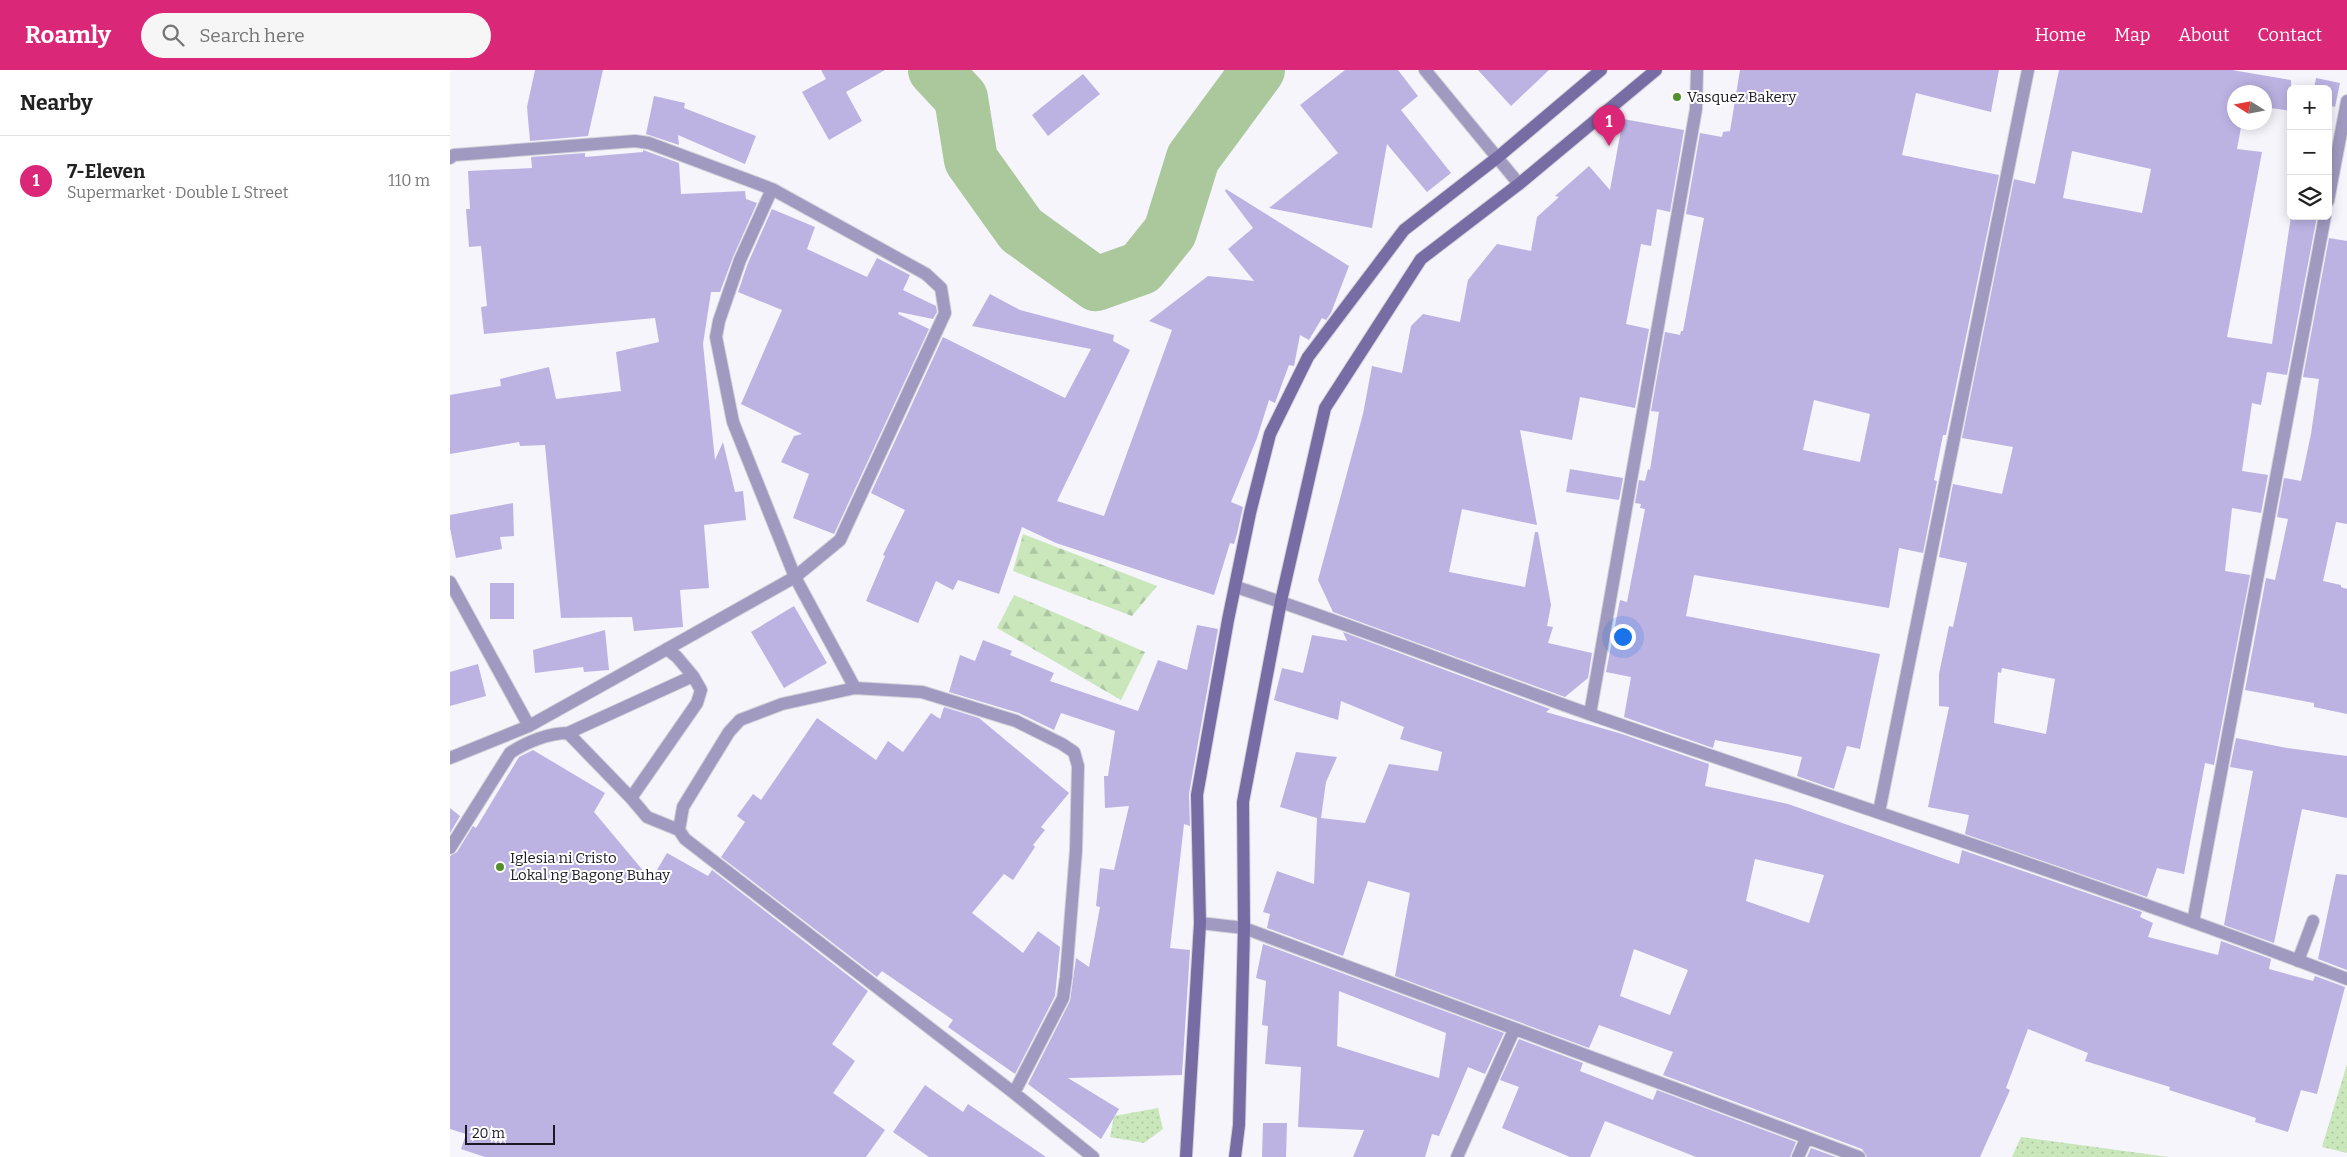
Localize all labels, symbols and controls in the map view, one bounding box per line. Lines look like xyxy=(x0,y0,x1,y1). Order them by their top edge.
search box xyxy=(141,13,491,58)
text: Roamly xyxy=(25,21,111,49)
icon: search xyxy=(159,21,187,49)
text: Search here xyxy=(199,24,305,47)
text: Home xyxy=(2035,24,2086,46)
text: Map xyxy=(2114,24,2150,46)
text: About xyxy=(2178,24,2229,46)
text: Contact xyxy=(2257,24,2322,46)
north arrow xyxy=(2227,85,2272,130)
map controls xyxy=(2287,85,2332,220)
button: + xyxy=(2287,85,2332,130)
place label: Vasquez Bakery xyxy=(1687,88,1796,106)
text: Nearby xyxy=(20,90,93,116)
marker: Vasquez Bakery xyxy=(1671,91,1683,103)
pin: 1 xyxy=(1593,105,1625,146)
button: − xyxy=(2287,130,2332,175)
text: 7-Eleven xyxy=(67,160,145,183)
text: 1 xyxy=(33,171,39,190)
text: 110 m xyxy=(388,171,430,190)
button: layers xyxy=(2287,175,2332,220)
text: Supermarket · Double L Street xyxy=(67,183,289,202)
your location xyxy=(1610,624,1636,650)
place label: Iglesia ni Cristo Lokal ng Bagong Buhay xyxy=(510,849,670,884)
marker: Iglesia ni Cristo Lokal ng Bagong Buhay xyxy=(494,861,506,873)
scale bar xyxy=(465,1122,555,1145)
text: 20 m xyxy=(472,1125,505,1142)

